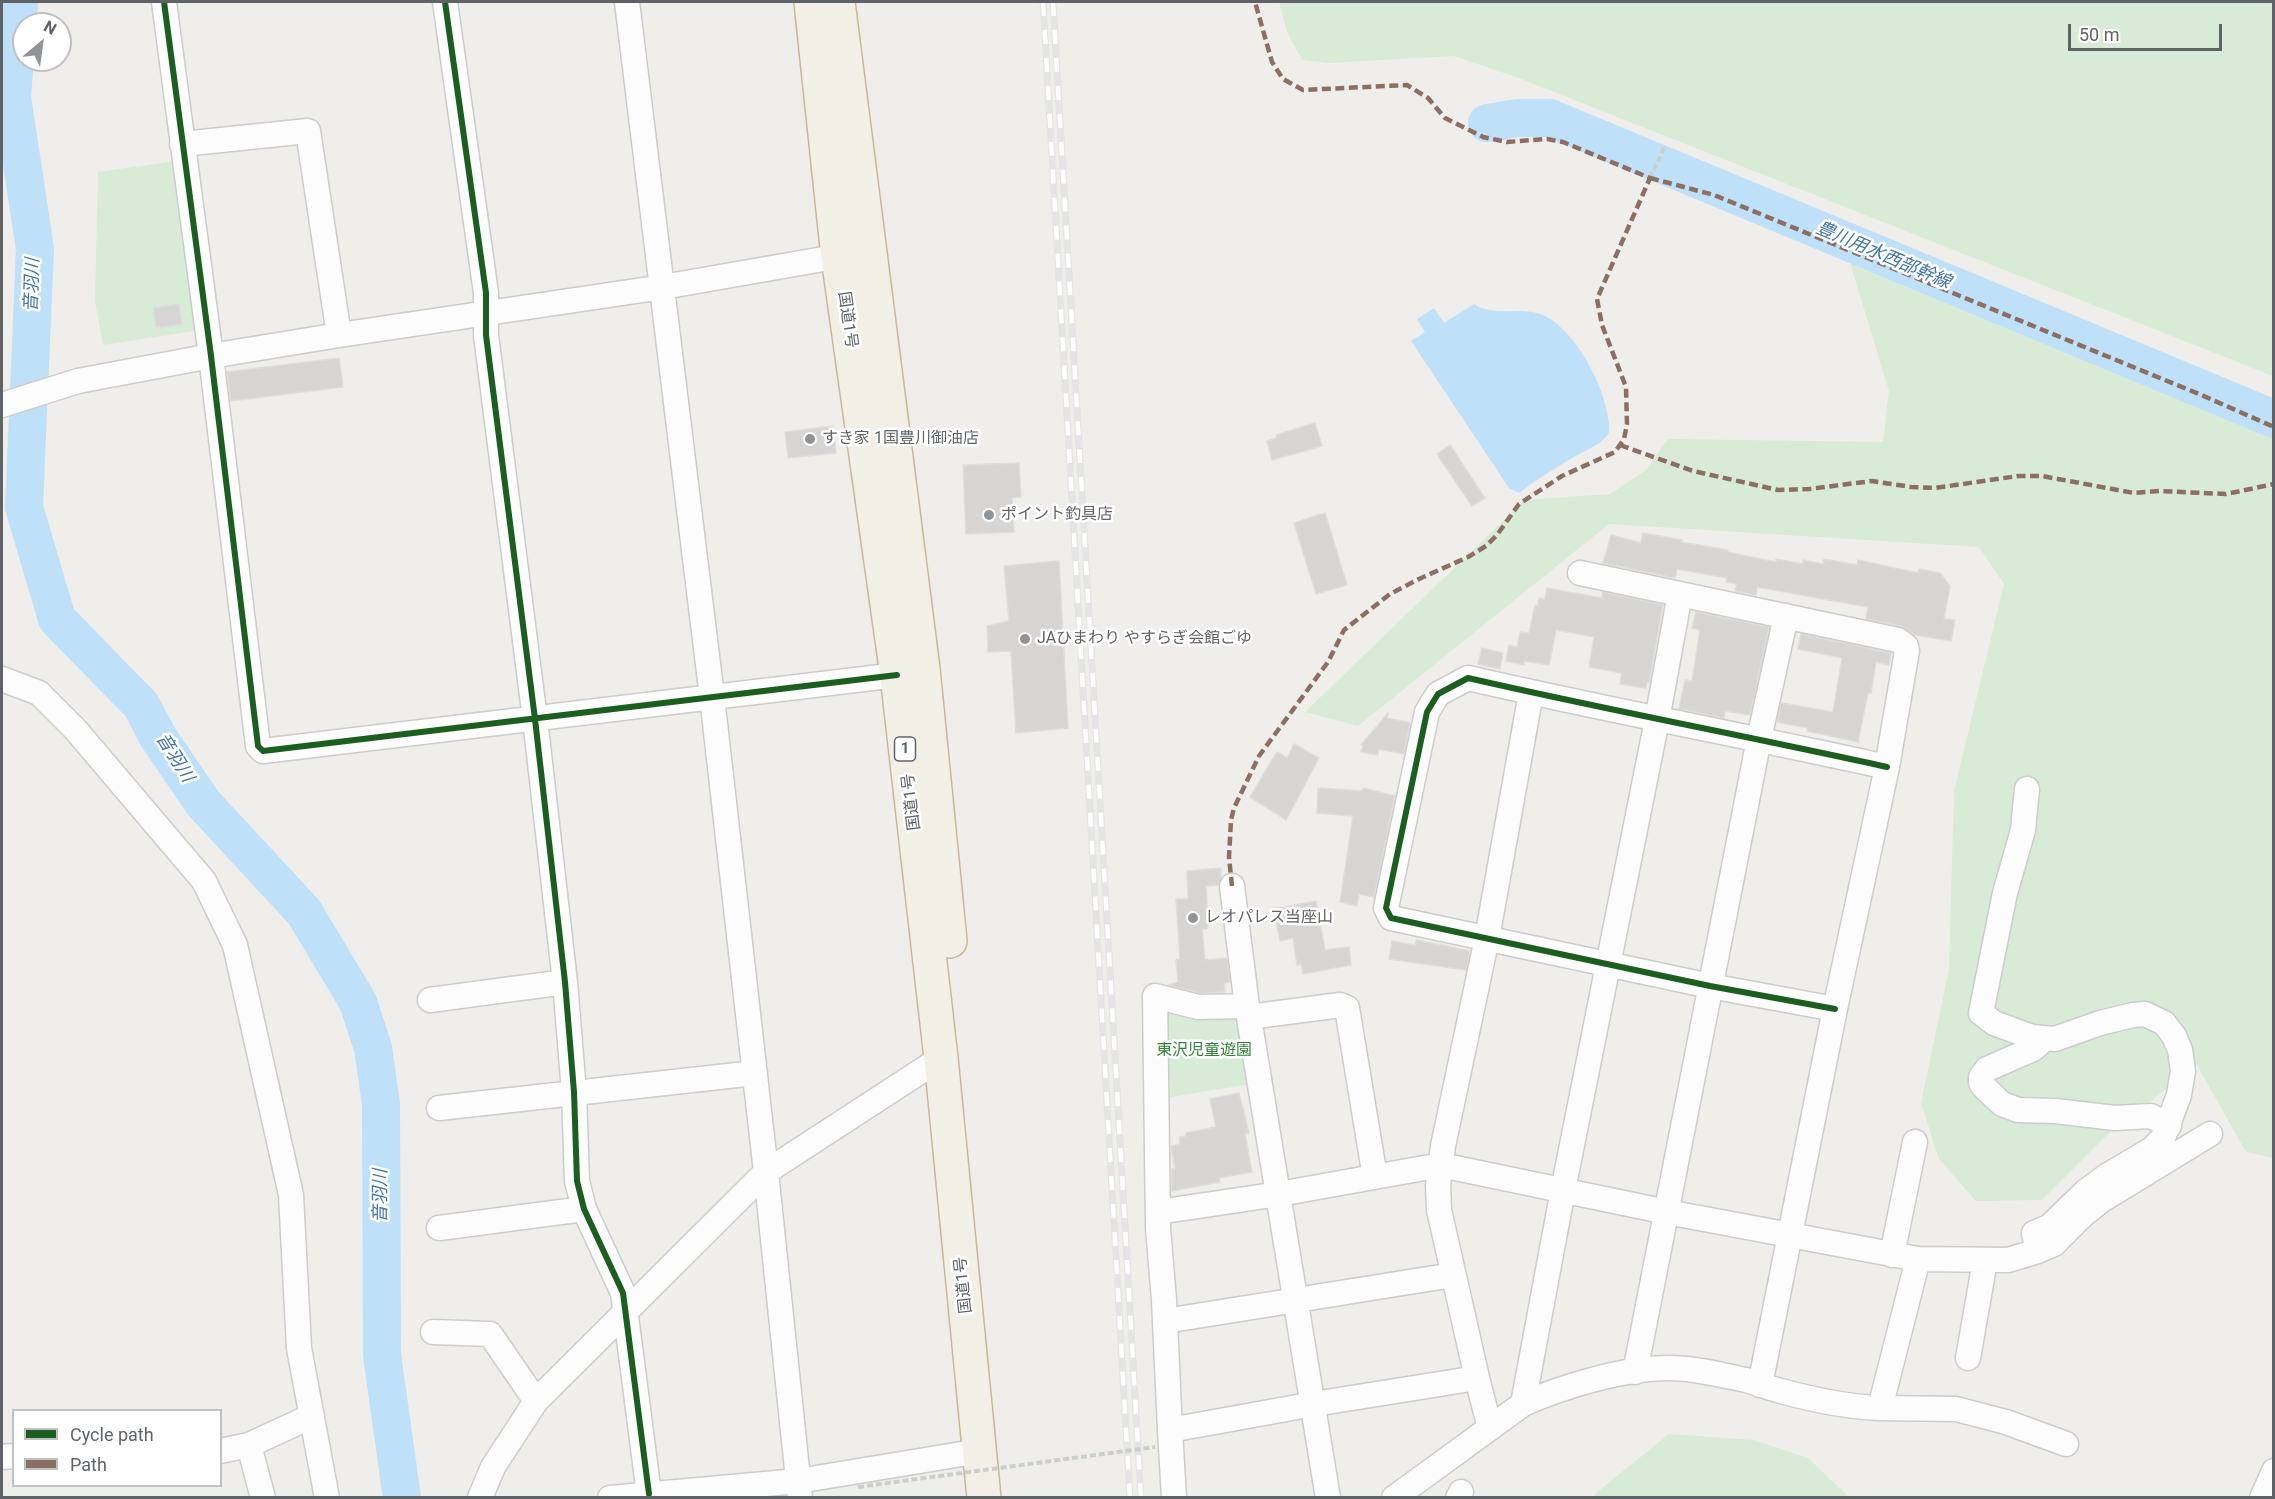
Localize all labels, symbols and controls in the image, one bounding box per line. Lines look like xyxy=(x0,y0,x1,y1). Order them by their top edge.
north arrow xyxy=(12,12,72,72)
scale bar xyxy=(2071,12,2226,50)
text: N xyxy=(40,17,60,39)
text: 50 m xyxy=(2079,24,2119,45)
water label: 豊川用水西部幹線 xyxy=(1813,218,1953,294)
water label: 音羽川 xyxy=(21,258,45,312)
street label: 国道1号 xyxy=(834,290,860,350)
place label: すき家 1国豊川御油店 xyxy=(822,429,979,449)
marker: すき家 1国豊川御油店 xyxy=(803,432,817,446)
place label: ポイント釣具店 xyxy=(1001,505,1113,525)
marker: ポイント釣具店 xyxy=(982,508,996,522)
place label: JAひまわり やすらぎ会館ごゆ xyxy=(1037,629,1252,649)
marker: JAひまわり やすらぎ会館ごゆ xyxy=(1018,632,1032,646)
water label: 音羽川 xyxy=(151,729,197,787)
road number: 1 xyxy=(894,737,916,761)
street label: 国道1号 xyxy=(899,773,925,831)
place label: レオパレス当座山 xyxy=(1205,908,1333,928)
marker: レオパレス当座山 xyxy=(1186,911,1200,925)
park label: 東沢児童遊園 xyxy=(1156,1041,1252,1061)
water label: 音羽川 xyxy=(370,1169,392,1223)
street label: 国道1号 xyxy=(951,1256,977,1314)
legend xyxy=(12,1409,222,1487)
text: Cycle path xyxy=(70,1424,154,1445)
text: Path xyxy=(70,1454,107,1475)

